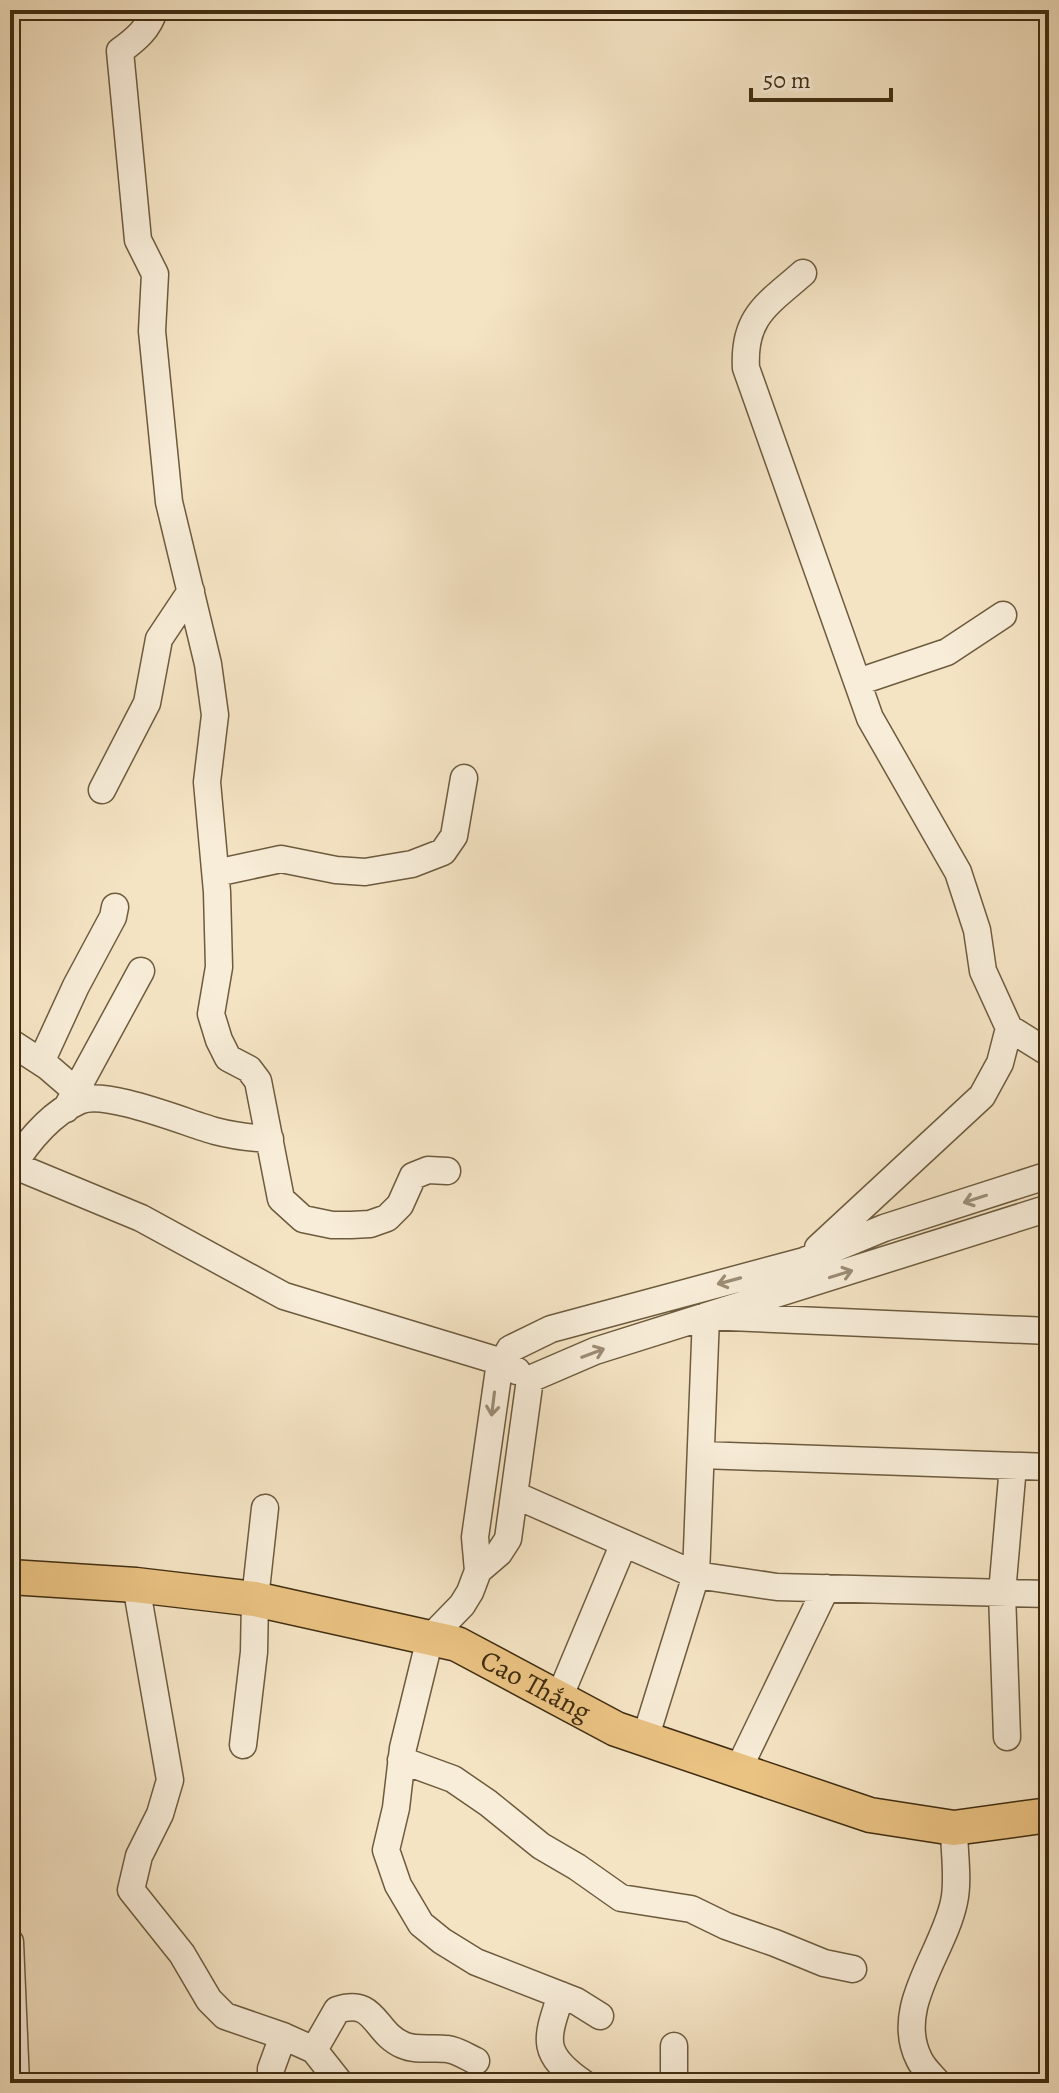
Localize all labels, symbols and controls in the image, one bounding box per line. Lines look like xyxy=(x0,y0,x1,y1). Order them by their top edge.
scale bar xyxy=(751,52,891,102)
text: 50 m xyxy=(763,64,811,96)
one-way arrow xyxy=(962,1192,988,1207)
one-way arrow xyxy=(827,1266,853,1281)
one-way arrow xyxy=(716,1275,742,1290)
one-way arrow xyxy=(580,1345,605,1359)
one-way arrow xyxy=(485,1391,500,1416)
street label: Cao Thắng xyxy=(473,1641,597,1731)

